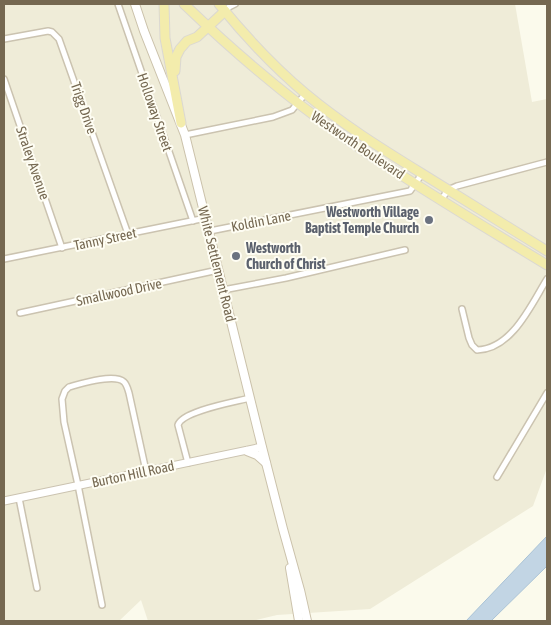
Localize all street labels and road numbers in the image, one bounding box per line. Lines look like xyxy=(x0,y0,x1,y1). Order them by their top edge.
street label: Holloway Street xyxy=(134,71,176,153)
street label: Trigg Drive xyxy=(68,80,100,136)
street label: Westworth Boulevard xyxy=(308,108,408,182)
street label: Straley Avenue xyxy=(13,124,53,202)
street label: White Settlement Road xyxy=(195,205,239,323)
street label: Koldin Lane xyxy=(230,207,292,235)
street label: Tanny Street xyxy=(72,225,138,253)
street label: Smallwood Drive xyxy=(75,275,163,309)
street label: Burton Hill Road xyxy=(90,457,176,491)

